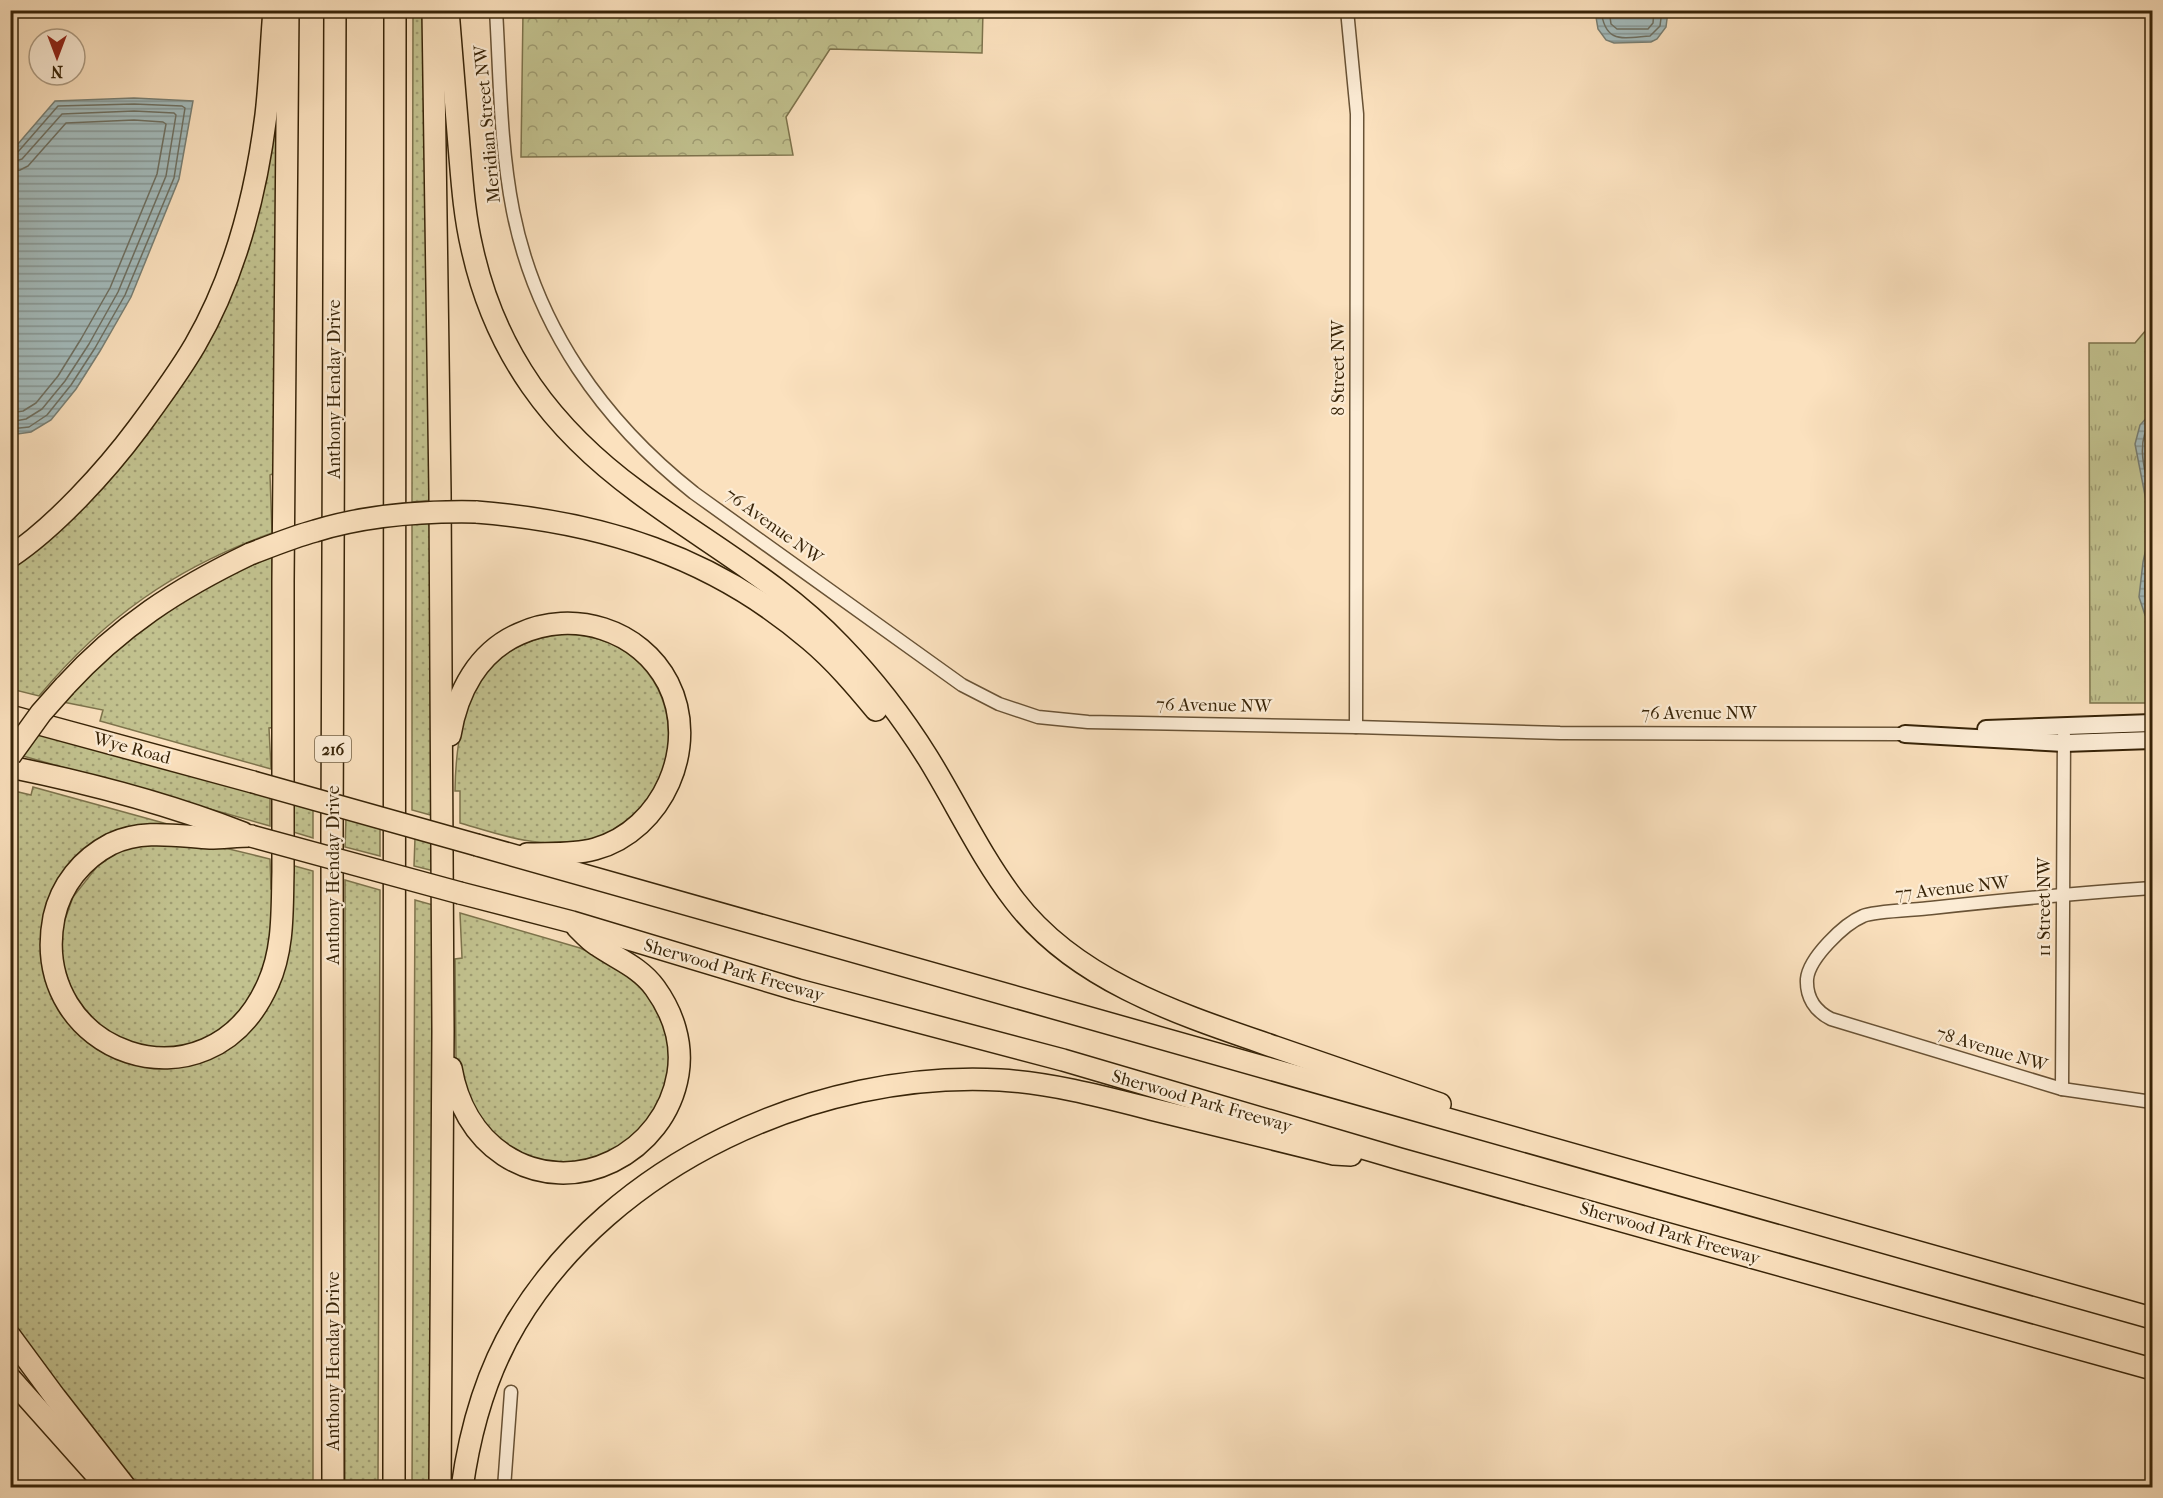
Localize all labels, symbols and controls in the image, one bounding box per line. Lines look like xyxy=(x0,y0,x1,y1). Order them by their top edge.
north arrow xyxy=(27,27,87,87)
street label: Meridian Street NW xyxy=(470,43,505,204)
text: N xyxy=(50,62,63,81)
street label: Anthony Henday Drive xyxy=(324,299,345,480)
street label: 8 Street NW xyxy=(1328,319,1349,416)
street label: 76 Avenue NW xyxy=(721,484,828,570)
street label: 76 Avenue NW xyxy=(1156,694,1273,717)
street label: 76 Avenue NW xyxy=(1641,703,1758,724)
street label: Wye Road xyxy=(90,728,173,769)
road number: 216 xyxy=(315,736,351,762)
street label: Anthony Henday Drive xyxy=(323,785,344,966)
street label: 11 Street NW xyxy=(2034,856,2055,957)
street label: 77 Avenue NW xyxy=(1894,872,2011,905)
street label: Sherwood Park Freeway xyxy=(641,935,828,1007)
street label: 78 Avenue NW xyxy=(1934,1023,2051,1077)
street label: Sherwood Park Freeway xyxy=(1109,1066,1296,1138)
street label: Sherwood Park Freeway xyxy=(1577,1198,1764,1270)
street label: Anthony Henday Drive xyxy=(323,1271,344,1452)

